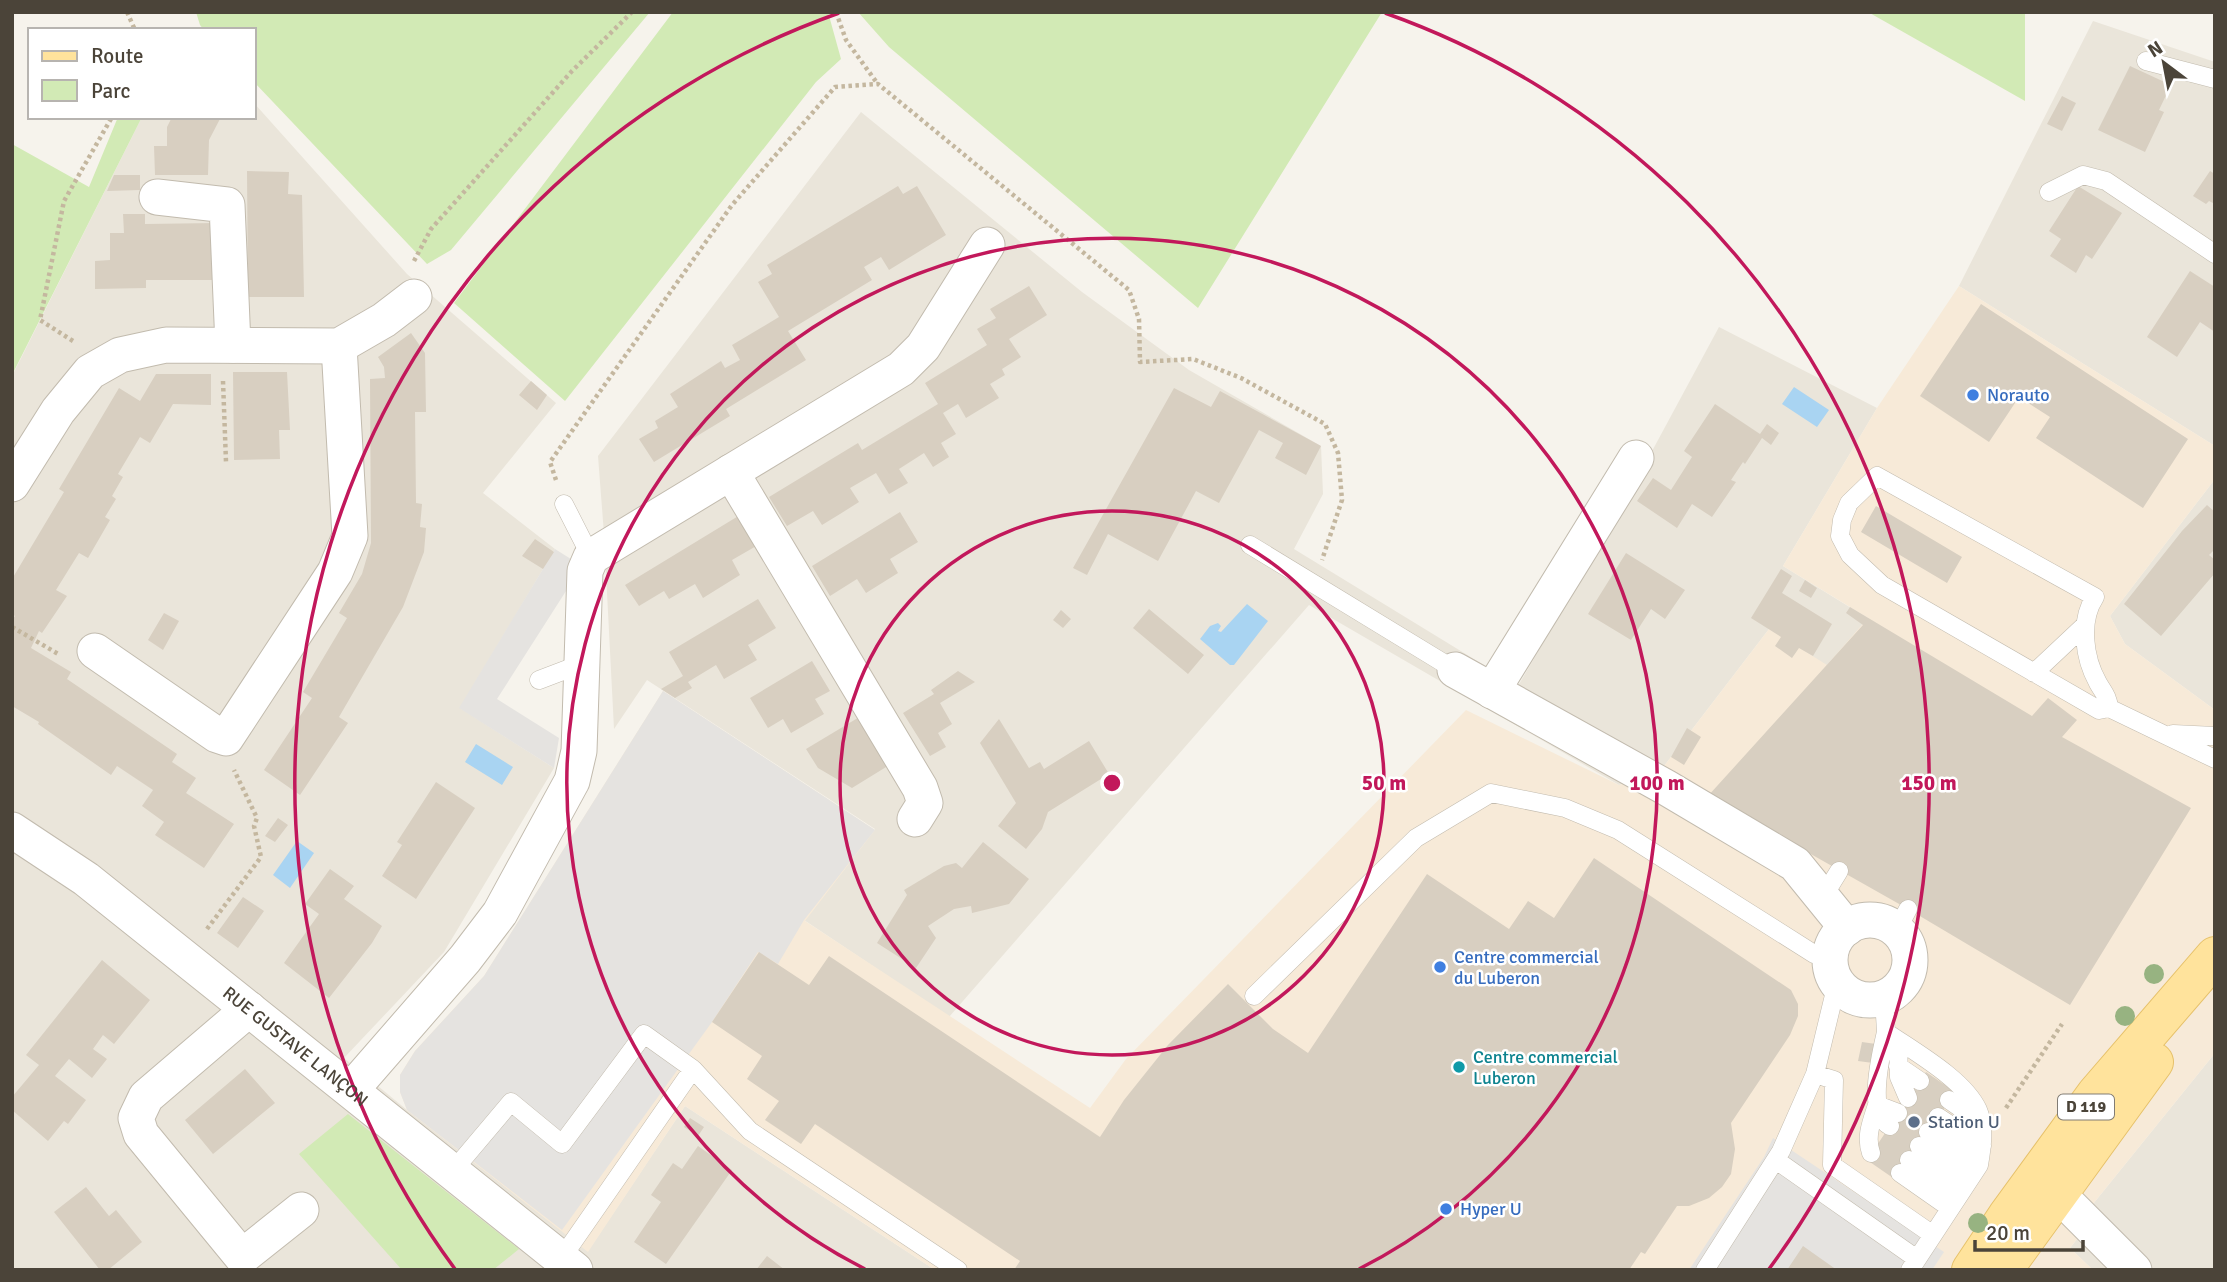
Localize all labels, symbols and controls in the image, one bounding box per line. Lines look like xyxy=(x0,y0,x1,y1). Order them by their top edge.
legend xyxy=(28,28,256,119)
north arrow xyxy=(2129,28,2199,98)
text: N xyxy=(2144,36,2167,63)
text: Route xyxy=(91,43,143,69)
text: Parc xyxy=(91,78,130,104)
place label: Norauto xyxy=(1987,384,2050,406)
marker: Norauto xyxy=(1965,387,1981,403)
text: 50 m xyxy=(1362,770,1406,796)
text: 100 m xyxy=(1629,770,1685,796)
text: 150 m xyxy=(1901,770,1957,796)
centre of rings xyxy=(1100,771,1124,795)
place label: Centre commercial du Luberon xyxy=(1454,946,1599,989)
marker: Centre commercial du Luberon xyxy=(1432,959,1448,975)
street label: RUE GUSTAVE LANÇON xyxy=(218,982,373,1111)
place label: Centre commercial Luberon xyxy=(1473,1046,1618,1089)
marker: Centre commercial Luberon xyxy=(1451,1059,1467,1075)
road number: D 119 xyxy=(2058,1094,2114,1120)
place label: Station U xyxy=(1928,1111,2000,1133)
marker: Station U xyxy=(1906,1114,1922,1130)
place label: Hyper U xyxy=(1460,1198,1522,1220)
marker: Hyper U xyxy=(1438,1201,1454,1217)
scale bar xyxy=(1975,1208,2084,1252)
text: 20 m xyxy=(1986,1220,2030,1246)

